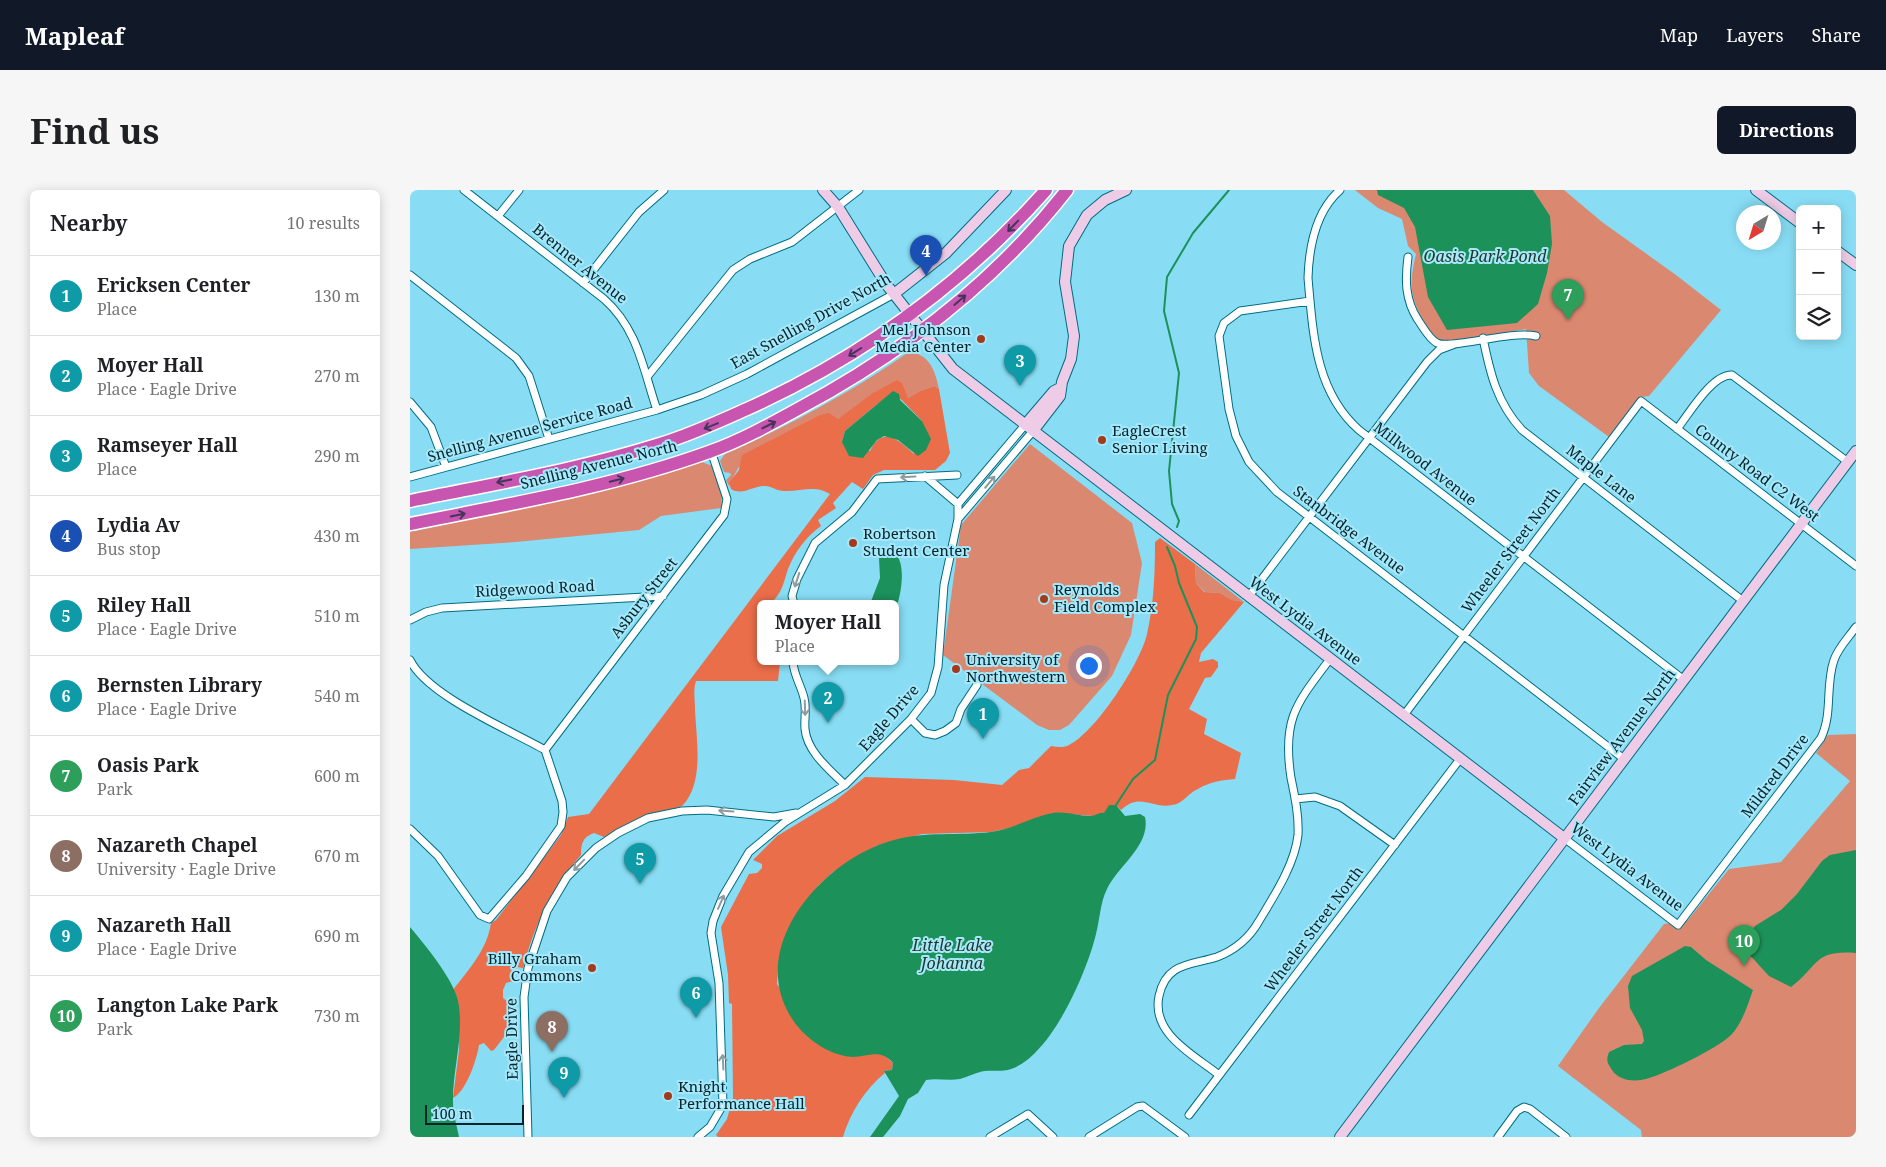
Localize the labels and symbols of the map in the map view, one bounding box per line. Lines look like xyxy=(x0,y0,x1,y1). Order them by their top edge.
north arrow xyxy=(1736,205,1781,250)
street label: Brenner Avenue xyxy=(529,219,632,308)
one-way arrow xyxy=(1006,220,1019,232)
pin: 4 xyxy=(910,235,942,276)
water label: Oasis Park Pond xyxy=(1424,245,1547,267)
street label: East Snelling Drive North xyxy=(727,267,895,373)
pin: 7 xyxy=(1552,279,1584,320)
one-way arrow xyxy=(954,294,967,306)
place label: Mel Johnson Media Center xyxy=(875,319,971,356)
marker: Mel Johnson Media Center xyxy=(975,333,987,345)
pin: 3 xyxy=(1004,345,1036,386)
one-way arrow xyxy=(849,347,863,357)
street label: Snelling Avenue Service Road xyxy=(425,392,634,466)
street label: Millwood Avenue xyxy=(1370,417,1481,510)
one-way arrow xyxy=(761,419,776,429)
street label: County Road C2 West xyxy=(1691,419,1824,526)
place label: EagleCrest Senior Living xyxy=(1112,420,1208,457)
one-way arrow xyxy=(704,422,719,431)
marker: EagleCrest Senior Living xyxy=(1096,434,1108,446)
street label: Snelling Avenue North xyxy=(518,435,680,493)
street label: Maple Lane xyxy=(1562,440,1641,507)
one-way arrow xyxy=(900,472,916,481)
one-way arrow xyxy=(608,475,624,484)
one-way arrow xyxy=(984,476,996,489)
one-way arrow xyxy=(496,477,512,487)
street label: Stanbridge Avenue xyxy=(1289,480,1410,578)
street label: Wheeler Street North xyxy=(1456,482,1564,616)
one-way arrow xyxy=(449,509,465,519)
place label: Robertson Student Center xyxy=(863,523,969,560)
marker: Robertson Student Center xyxy=(847,537,859,549)
street label: Asbury Street xyxy=(605,553,681,642)
street label: West Lydia Avenue xyxy=(1245,571,1366,669)
one-way arrow xyxy=(792,572,801,587)
street label: Ridgewood Road xyxy=(475,575,595,601)
place label: Reynolds Field Complex xyxy=(1054,579,1156,616)
marker: Reynolds Field Complex xyxy=(1038,593,1050,605)
place label: University of Northwestern xyxy=(966,649,1066,686)
your location xyxy=(1076,653,1102,679)
marker: University of Northwestern xyxy=(950,663,962,675)
street label: Fairview Avenue North xyxy=(1563,664,1680,809)
street label: Eagle Drive xyxy=(854,680,923,755)
pin: 2 xyxy=(812,682,844,723)
pin: 1 xyxy=(967,698,999,739)
one-way arrow xyxy=(800,700,810,716)
street label: Mildred Drive xyxy=(1736,729,1812,822)
one-way arrow xyxy=(718,806,734,815)
street label: West Lydia Avenue xyxy=(1567,817,1688,915)
pin: 5 xyxy=(624,843,656,884)
one-way arrow xyxy=(573,858,585,871)
street label: Wheeler Street North xyxy=(1259,861,1367,995)
one-way arrow xyxy=(717,895,726,910)
pin: 10 xyxy=(1728,925,1760,966)
water label: Little Lake Johanna xyxy=(911,934,992,974)
place label: Billy Graham Commons xyxy=(488,948,582,985)
marker: Billy Graham Commons xyxy=(586,962,598,974)
pin: 6 xyxy=(680,977,712,1018)
street label: Eagle Drive xyxy=(500,998,522,1080)
pin: 8 xyxy=(536,1011,568,1052)
one-way arrow xyxy=(718,1054,727,1070)
pin: 9 xyxy=(548,1057,580,1098)
place label: Knight Performance Hall xyxy=(678,1076,805,1113)
marker: Knight Performance Hall xyxy=(662,1090,674,1102)
scale bar xyxy=(425,1102,524,1125)

